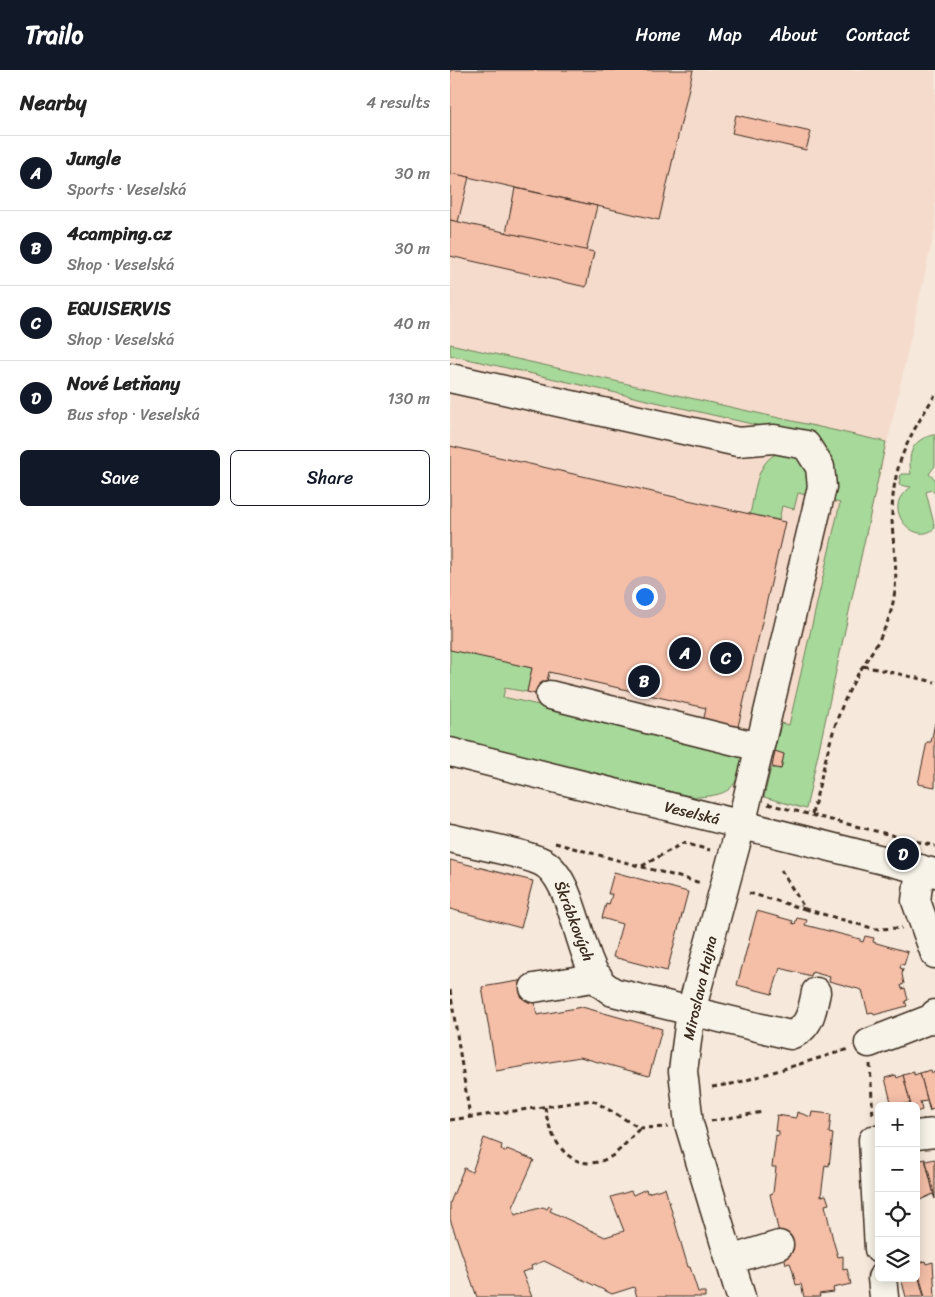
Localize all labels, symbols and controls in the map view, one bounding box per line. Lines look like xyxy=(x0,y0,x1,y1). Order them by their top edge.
text: Trailo xyxy=(25,14,83,56)
text: Home xyxy=(636,19,681,51)
text: Map xyxy=(709,19,742,51)
text: About xyxy=(770,19,818,51)
text: Contact xyxy=(846,19,910,51)
text: Nearby xyxy=(20,84,86,122)
text: 4 results xyxy=(366,88,430,117)
text: Jungle xyxy=(67,142,121,175)
text: A xyxy=(31,159,41,188)
text: 30 m xyxy=(395,159,430,188)
text: Sports · Veselská xyxy=(67,175,186,204)
text: 4camping.cz xyxy=(67,217,172,250)
text: B xyxy=(31,234,41,263)
text: 30 m xyxy=(395,234,430,263)
text: Shop · Veselská xyxy=(67,250,174,279)
text: EQUISERVIS xyxy=(67,292,171,325)
text: C xyxy=(31,309,41,338)
text: 40 m xyxy=(393,309,430,338)
text: Shop · Veselská xyxy=(67,325,174,354)
text: Nové Letňany xyxy=(67,367,180,400)
text: D xyxy=(31,384,41,413)
text: 130 m xyxy=(388,384,430,413)
text: Bus stop · Veselská xyxy=(67,400,200,429)
button: Save xyxy=(20,450,220,506)
button: Share xyxy=(230,450,430,506)
your location xyxy=(632,584,658,610)
pin: A xyxy=(669,634,701,672)
pin: C xyxy=(710,639,742,677)
pin: B xyxy=(628,662,660,700)
street label: Veselská xyxy=(662,794,723,832)
pin: D xyxy=(887,835,919,873)
street label: Škrábkových xyxy=(547,877,601,965)
street label: Miroslava Hajna xyxy=(675,933,725,1043)
map controls xyxy=(875,1102,920,1282)
button: + xyxy=(875,1102,920,1147)
button: − xyxy=(875,1147,920,1192)
button: locate xyxy=(875,1192,920,1237)
button: layers xyxy=(875,1237,920,1282)

